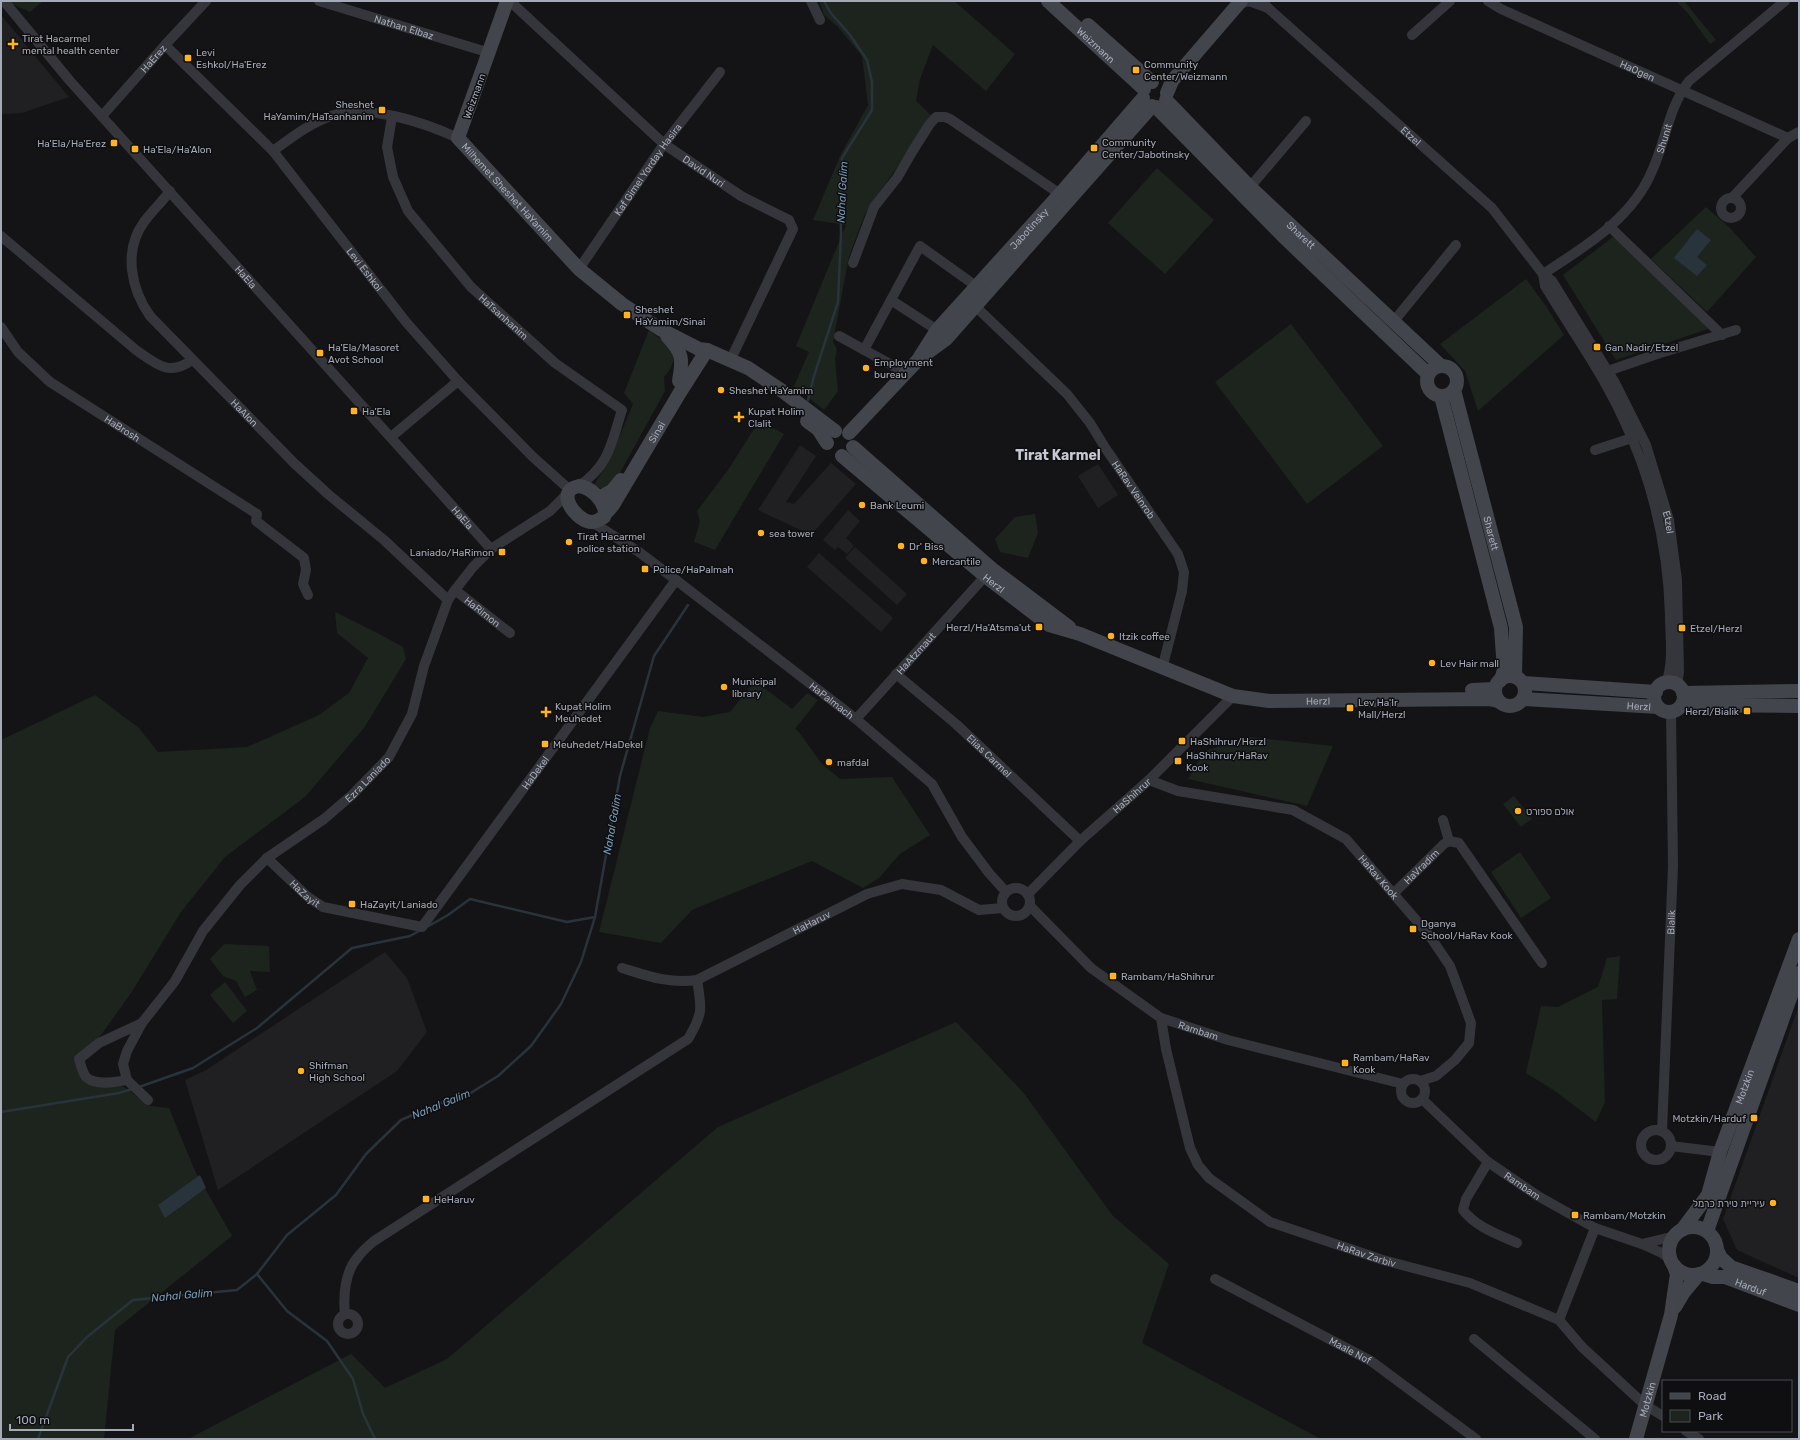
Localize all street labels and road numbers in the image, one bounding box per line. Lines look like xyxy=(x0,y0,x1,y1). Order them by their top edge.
street label: Nathan Elbaz xyxy=(373,13,435,43)
street label: Weizmann xyxy=(1074,25,1117,66)
street label: HaErez xyxy=(138,43,169,75)
street label: HaOgen xyxy=(1618,58,1657,84)
street label: Weizmann xyxy=(461,72,489,121)
street label: Kaf Gimel Yorday Hasira xyxy=(612,122,685,218)
street label: Shunit xyxy=(1654,122,1675,155)
street label: Etzel xyxy=(1398,124,1423,149)
street label: Milhemet Sheshet HaYamim xyxy=(459,141,556,244)
street label: David Nuri xyxy=(680,153,726,190)
street label: Jabotinsky xyxy=(1008,205,1052,252)
street label: Sharett xyxy=(1284,219,1317,252)
street label: Levi Eshkol xyxy=(343,246,385,294)
street label: HaEla xyxy=(232,263,259,291)
street label: HaTsanhanim xyxy=(476,292,530,343)
street label: HaAlon xyxy=(228,397,260,429)
street label: HaBrosh xyxy=(102,413,142,445)
street label: Sinai xyxy=(646,420,668,445)
street label: HaRav Veinrob xyxy=(1109,459,1157,521)
street label: HaEla xyxy=(449,504,475,532)
street label: Etzel xyxy=(1660,509,1676,534)
street label: Sharett xyxy=(1480,515,1501,552)
street label: Herzl xyxy=(980,572,1007,596)
street label: HaRimon xyxy=(462,595,502,630)
street label: HaAtzmaut xyxy=(894,630,939,677)
street label: HaPalmach xyxy=(807,680,856,722)
street label: Herzl xyxy=(1306,695,1330,708)
street label: Herzl xyxy=(1626,700,1651,714)
street label: Elias Carmel xyxy=(964,732,1014,780)
street label: Ezra Laniado xyxy=(343,754,394,805)
street label: HaDekel xyxy=(520,754,552,792)
street label: HaShihrur xyxy=(1111,776,1154,816)
street label: HaVradim xyxy=(1402,847,1442,887)
street label: HaRav Kook xyxy=(1355,853,1401,903)
street label: HaZayit xyxy=(287,878,322,910)
street label: HaHaruv xyxy=(791,908,833,938)
street label: Bialik xyxy=(1665,909,1678,935)
street label: Rambam xyxy=(1177,1019,1220,1043)
street label: Motzkin xyxy=(1733,1068,1757,1106)
street label: Rambam xyxy=(1501,1170,1543,1203)
street label: HaRav Zarbiv xyxy=(1335,1240,1398,1270)
street label: Harduf xyxy=(1733,1276,1768,1299)
street label: Maale Nof xyxy=(1327,1335,1373,1367)
street label: Motzkin xyxy=(1637,1381,1659,1419)

